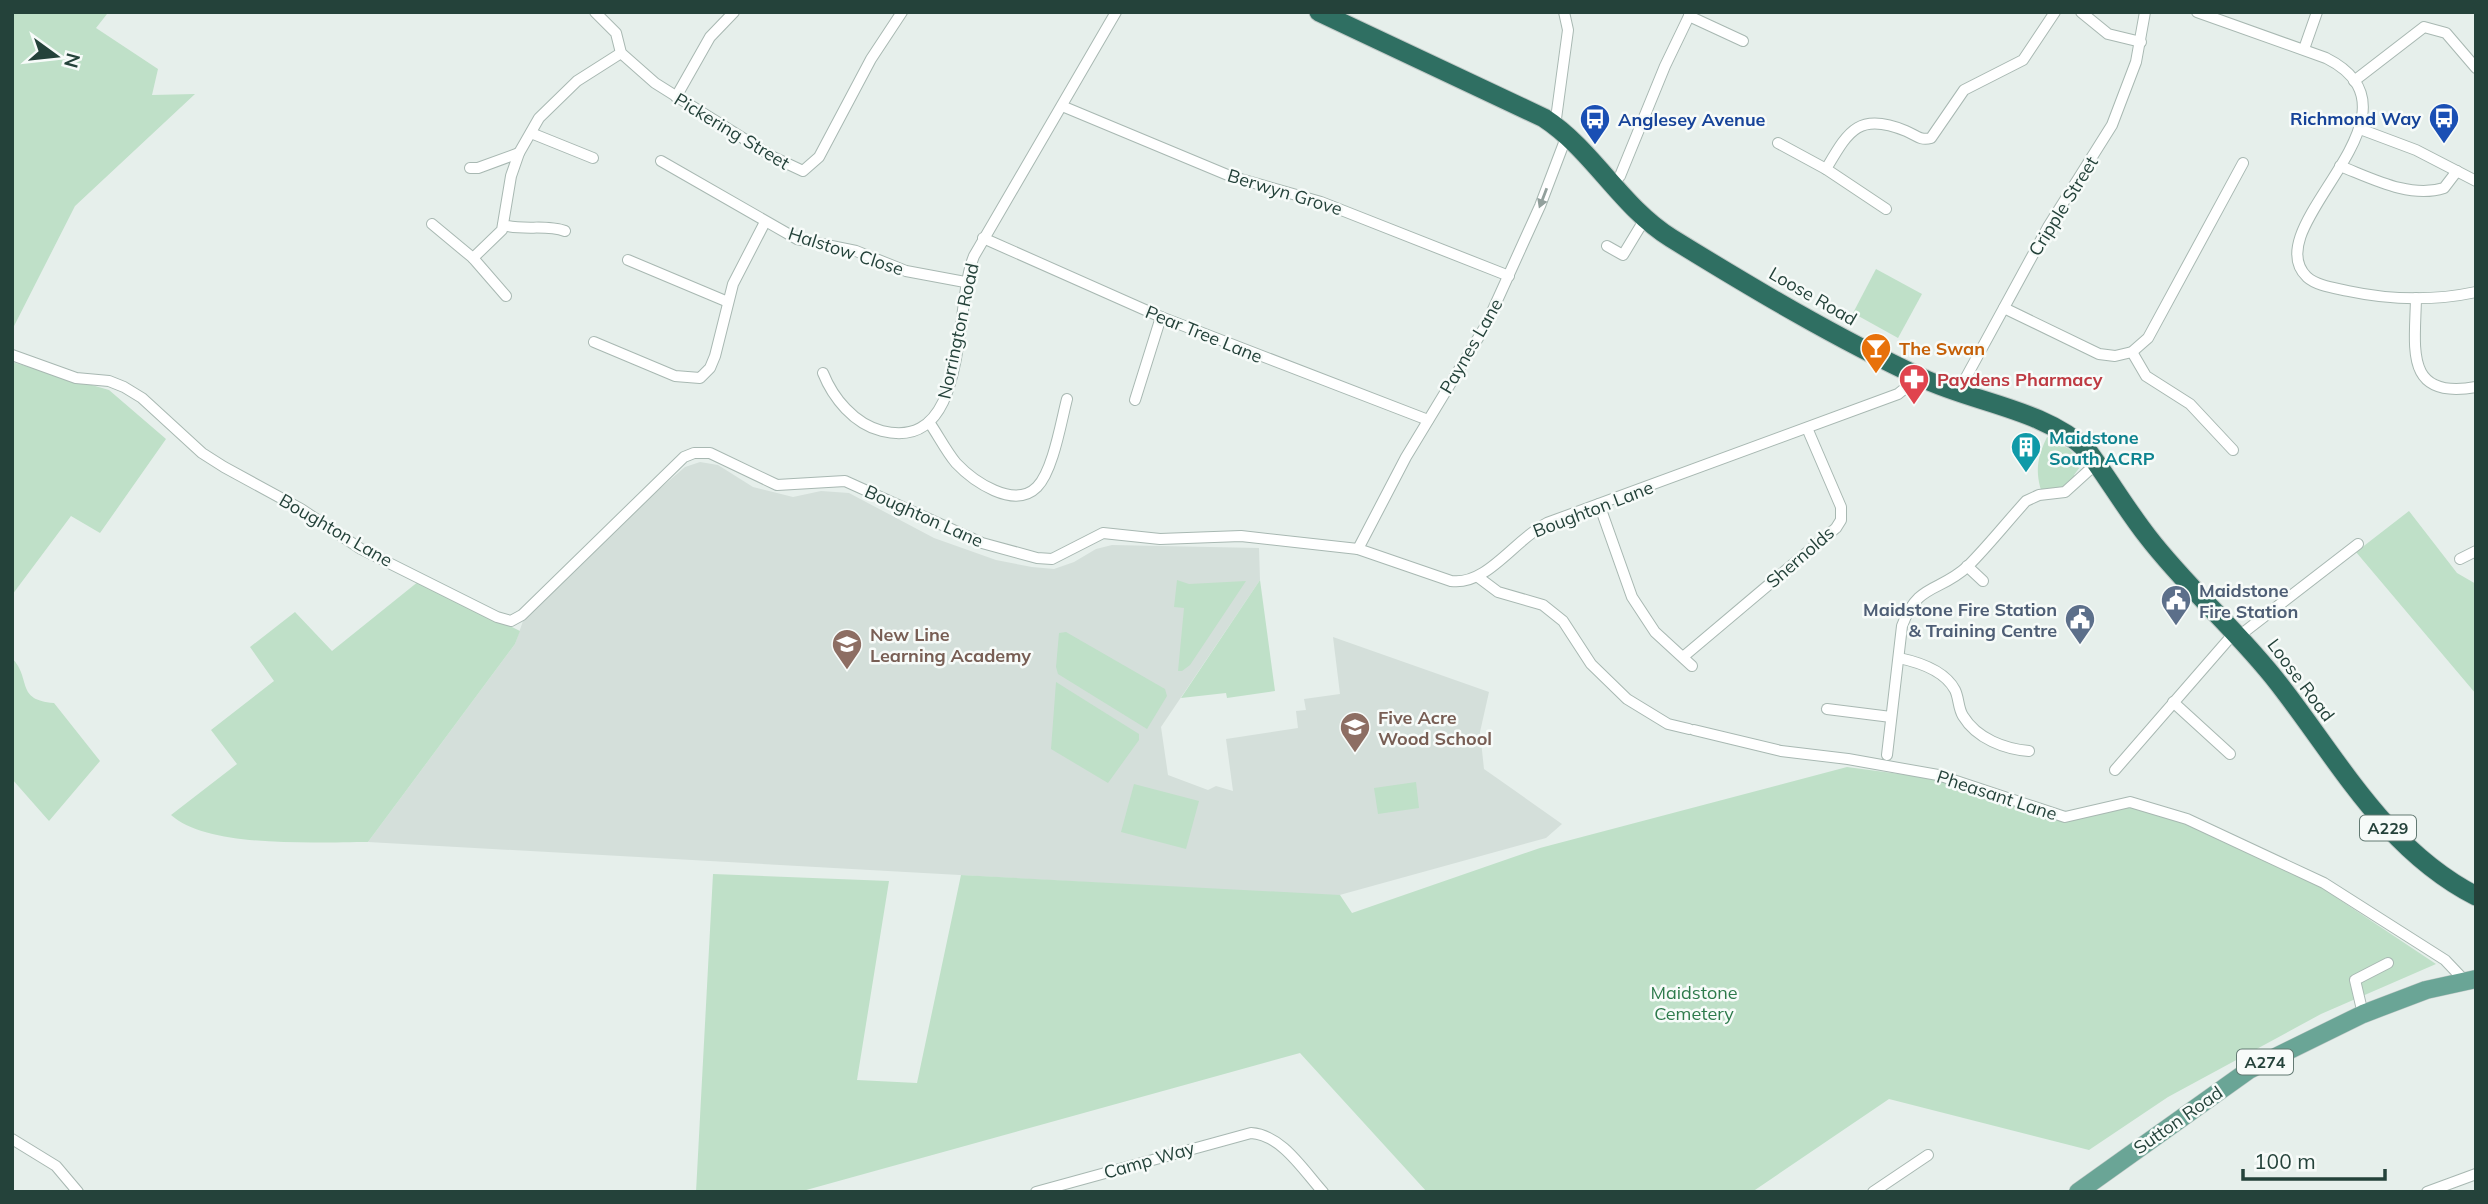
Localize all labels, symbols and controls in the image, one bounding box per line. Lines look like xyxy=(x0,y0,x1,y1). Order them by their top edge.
north arrow xyxy=(21,21,91,91)
text: N xyxy=(59,50,86,70)
street label: Pickering Street xyxy=(670,88,794,174)
bus stop icon: Richmond Way xyxy=(2427,101,2461,145)
bus stop icon: Anglesey Avenue xyxy=(1578,102,1612,146)
place label: Richmond Way xyxy=(2290,107,2421,130)
place label: Anglesey Avenue xyxy=(1618,108,1766,131)
street label: Cripple Street xyxy=(2023,152,2103,260)
street label: Berwyn Grove xyxy=(1225,164,1345,220)
one-way arrow xyxy=(1537,188,1548,209)
street label: Halstow Close xyxy=(785,222,907,280)
street label: Norrington Road xyxy=(932,261,984,401)
street label: Loose Road xyxy=(1765,262,1861,330)
street label: Paynes Lane xyxy=(1434,294,1508,398)
street label: Pear Tree Lane xyxy=(1142,300,1266,368)
bar icon: The Swan xyxy=(1859,331,1893,375)
place label: The Swan xyxy=(1899,337,1985,360)
pharmacy icon: Paydens Pharmacy xyxy=(1897,362,1931,406)
place label: Paydens Pharmacy xyxy=(1937,368,2103,391)
place label: Maidstone South ACRP xyxy=(2049,426,2155,470)
building icon: Maidstone South ACRP xyxy=(2009,430,2043,474)
street label: Boughton Lane xyxy=(1530,476,1656,542)
street label: Boughton Lane xyxy=(861,480,987,552)
street label: Boughton Lane xyxy=(275,488,397,572)
street label: Shernolds xyxy=(1761,521,1839,593)
place label: Maidstone Fire Station xyxy=(2199,579,2298,623)
public building icon: Maidstone Fire Station xyxy=(2159,583,2193,627)
place label: Maidstone Fire Station & Training Centre xyxy=(1863,598,2057,642)
public building icon: Maidstone Fire Station & Training Centre xyxy=(2063,602,2097,646)
place label: New Line Learning Academy xyxy=(870,623,1031,667)
school or university icon: New Line Learning Academy xyxy=(830,627,864,671)
street label: Loose Road xyxy=(2262,634,2340,726)
place label: Five Acre Wood School xyxy=(1378,706,1492,750)
school or university icon: Five Acre Wood School xyxy=(1338,710,1372,754)
street label: Pheasant Lane xyxy=(1934,765,2060,825)
road number: A229 xyxy=(2360,816,2416,841)
park label: Maidstone Cemetery xyxy=(1651,981,1738,1025)
road number: A274 xyxy=(2237,1050,2293,1074)
street label: Sutton Road xyxy=(2129,1081,2227,1159)
street label: Camp Way xyxy=(1101,1136,1197,1184)
scale bar xyxy=(2243,1138,2385,1182)
text: 100 m xyxy=(2254,1148,2316,1174)

